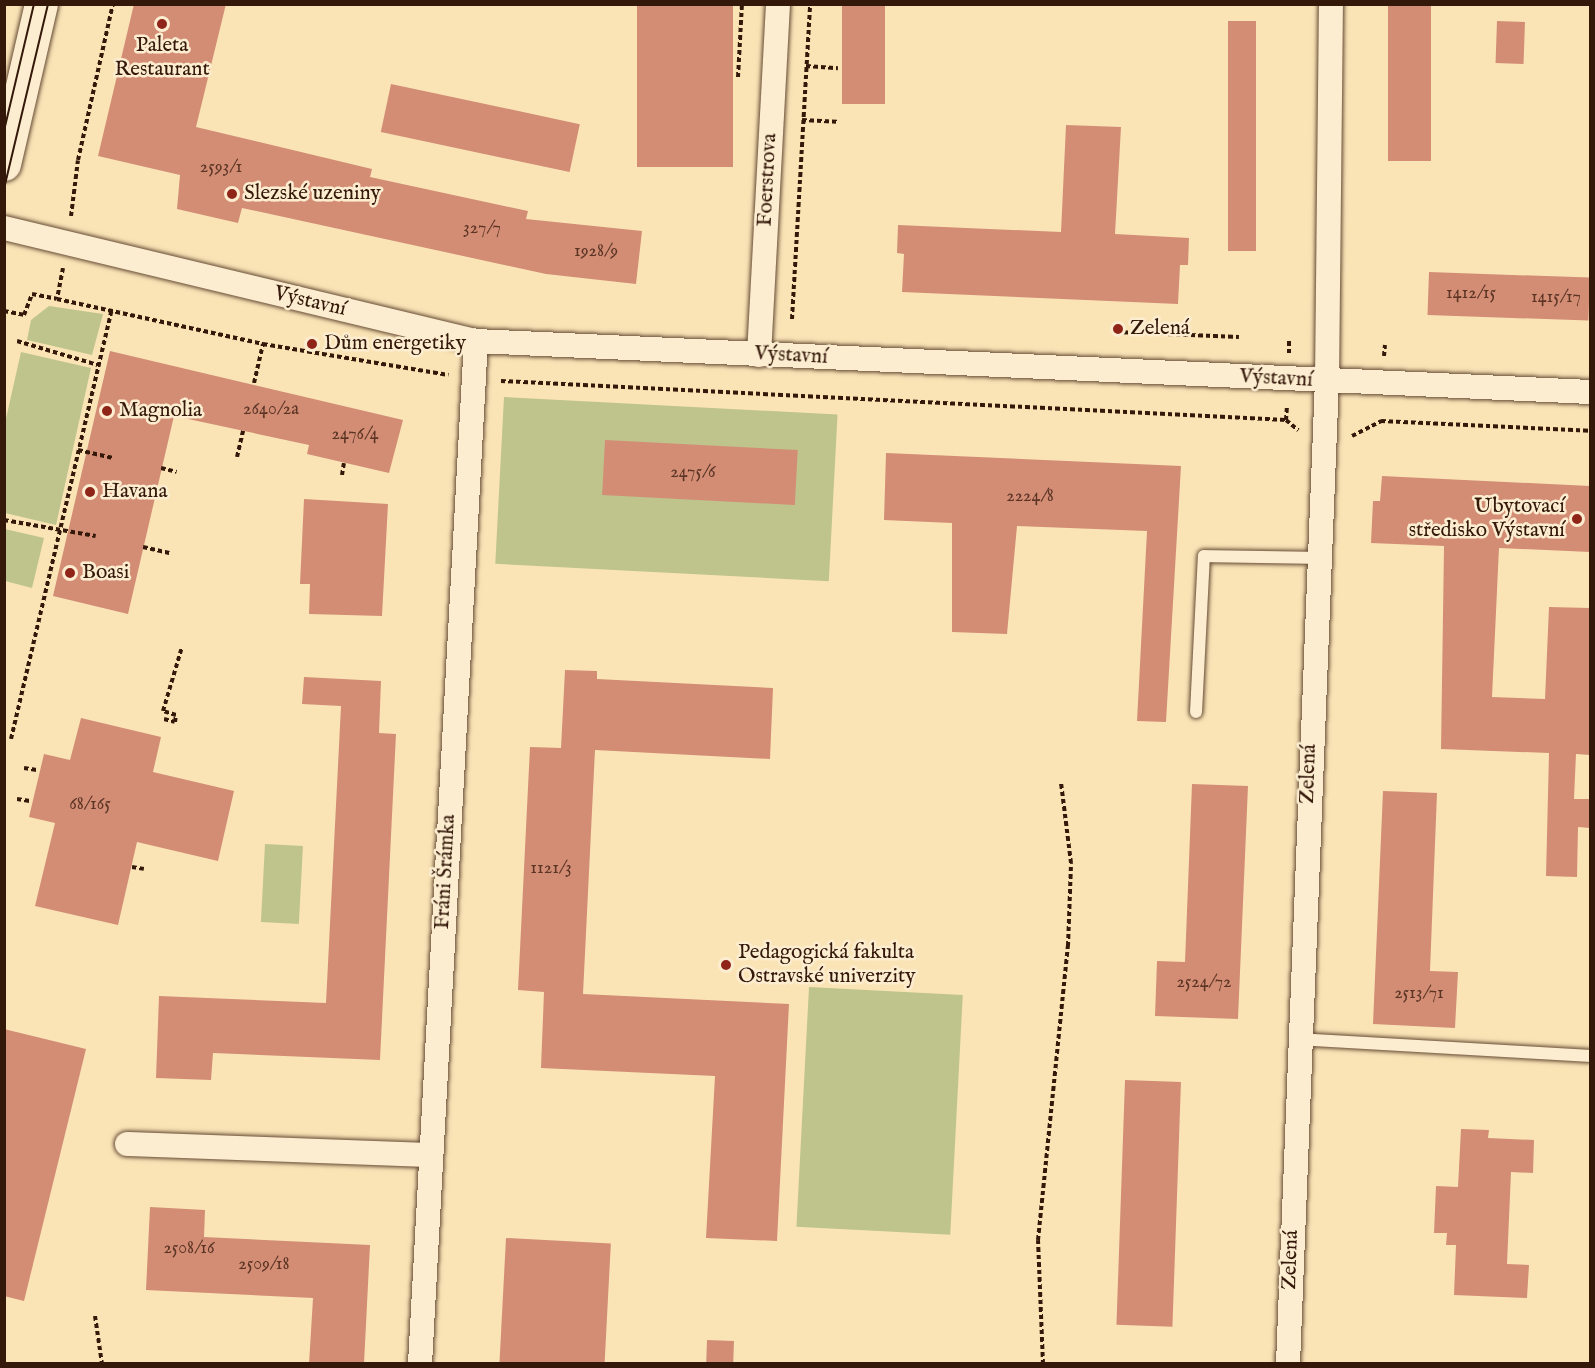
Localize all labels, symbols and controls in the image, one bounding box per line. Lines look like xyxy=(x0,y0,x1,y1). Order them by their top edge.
marker: Paleta Restaurant xyxy=(155,17,169,31)
place label: Paleta Restaurant xyxy=(114,33,210,83)
street label: Foerstrova xyxy=(753,133,783,227)
house number: 2593/1 xyxy=(200,157,242,179)
place label: Slezské uzeniny xyxy=(244,181,381,207)
marker: Slezské uzeniny xyxy=(225,187,239,201)
house number: 327/7 xyxy=(463,218,501,240)
house number: 1928/9 xyxy=(574,241,618,263)
street label: Výstavní xyxy=(271,281,349,323)
house number: 1412/15 xyxy=(1446,283,1496,305)
house number: 1415/17 xyxy=(1531,287,1581,309)
place label: Zelená xyxy=(1130,316,1190,342)
marker: Zelená xyxy=(1111,322,1125,336)
place label: Dům energetiky xyxy=(324,331,466,357)
marker: Dům energetiky xyxy=(305,337,319,351)
street label: Výstavní xyxy=(754,342,828,370)
street label: Výstavní xyxy=(1239,365,1313,393)
place label: Magnolia xyxy=(119,398,202,424)
house number: 2640/2a xyxy=(243,399,299,421)
marker: Magnolia xyxy=(100,404,114,418)
house number: 2476/4 xyxy=(331,424,379,446)
house number: 2475/6 xyxy=(670,462,716,484)
place label: Havana xyxy=(102,479,167,505)
marker: Havana xyxy=(83,485,97,499)
house number: 2224/8 xyxy=(1006,486,1054,508)
place label: Ubytovací středisko Výstavní xyxy=(1409,494,1565,544)
marker: Ubytovací středisko Výstavní xyxy=(1570,512,1584,526)
place label: Boasi xyxy=(82,560,129,586)
marker: Boasi xyxy=(63,566,77,580)
street label: Zelená xyxy=(1295,744,1323,804)
house number: 68/165 xyxy=(69,794,111,816)
street label: Fráni Šrámka xyxy=(430,814,462,930)
house number: 1121/3 xyxy=(530,858,572,880)
place label: Pedagogická fakulta Ostravské univerzity xyxy=(738,940,916,990)
marker: Pedagogická fakulta Ostravské univerzity xyxy=(719,958,733,972)
house number: 2524/72 xyxy=(1176,972,1232,994)
house number: 2513/71 xyxy=(1394,983,1444,1005)
street label: Zelená xyxy=(1277,1230,1305,1290)
house number: 2508/16 xyxy=(163,1238,215,1260)
house number: 2509/18 xyxy=(238,1254,290,1276)

